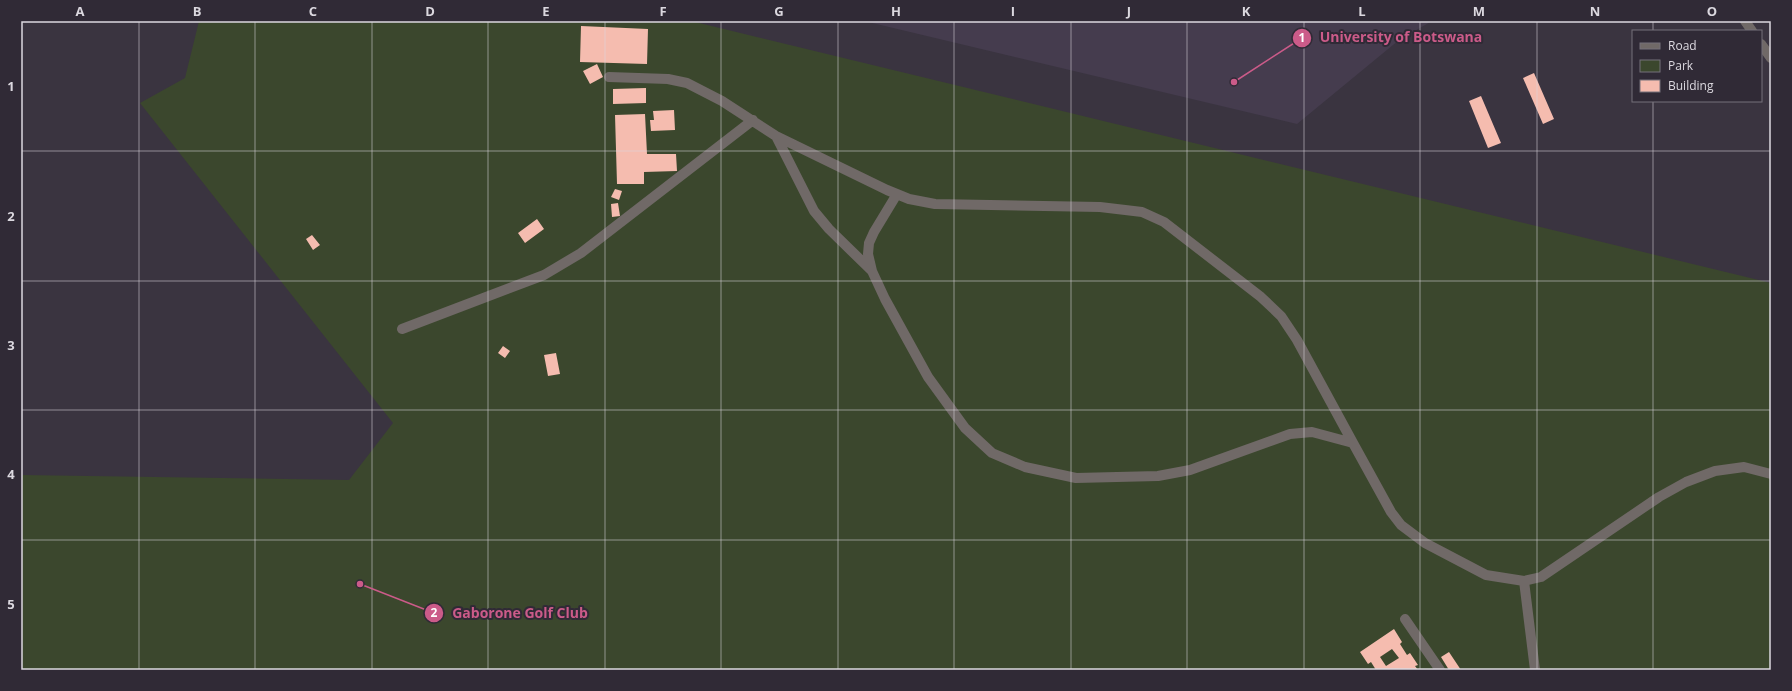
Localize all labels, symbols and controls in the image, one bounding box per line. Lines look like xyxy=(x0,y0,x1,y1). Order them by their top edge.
text: A xyxy=(76,2,85,20)
text: B xyxy=(193,2,202,20)
text: C xyxy=(309,2,317,20)
text: D xyxy=(425,2,435,20)
text: E xyxy=(542,2,550,20)
text: F xyxy=(659,2,667,20)
text: G xyxy=(774,2,784,20)
text: H xyxy=(891,2,901,20)
text: I xyxy=(1011,2,1015,20)
text: J xyxy=(1126,2,1131,20)
text: K xyxy=(1242,2,1251,20)
text: L xyxy=(1358,2,1366,20)
text: M xyxy=(1473,2,1485,20)
text: N xyxy=(1590,2,1600,20)
text: O xyxy=(1707,2,1717,20)
callout: University of Botswana xyxy=(1292,25,1490,51)
text: University of Botswana xyxy=(1320,27,1482,46)
text: 1 xyxy=(1299,29,1305,46)
legend xyxy=(1632,30,1762,102)
text: Road xyxy=(1668,37,1697,54)
text: Park xyxy=(1668,57,1694,74)
text: 1 xyxy=(7,77,15,95)
text: Building xyxy=(1668,77,1714,94)
text: 2 xyxy=(7,207,15,225)
text: 3 xyxy=(7,336,15,354)
text: 4 xyxy=(7,465,15,483)
text: 5 xyxy=(7,595,15,613)
callout: Gaborone Golf Club xyxy=(424,600,596,626)
text: Gaborone Golf Club xyxy=(452,603,588,622)
text: 2 xyxy=(431,604,438,621)

